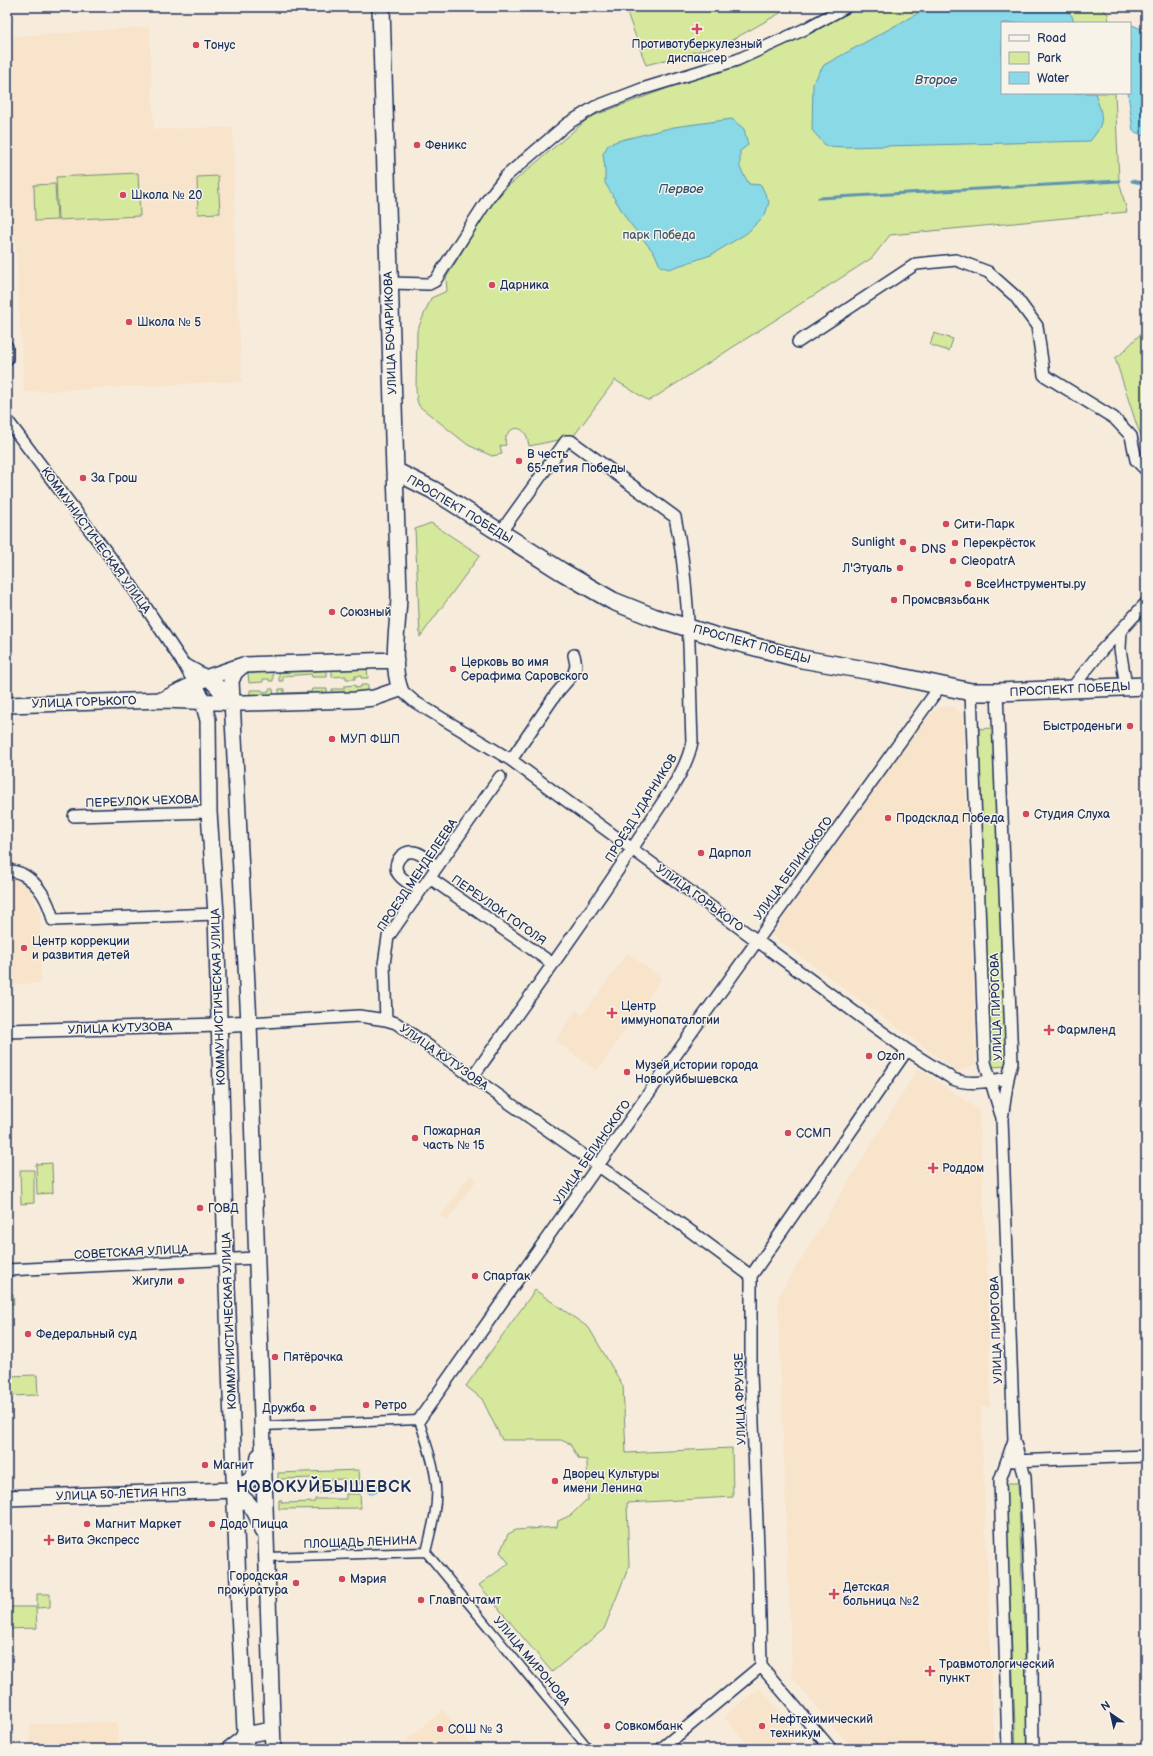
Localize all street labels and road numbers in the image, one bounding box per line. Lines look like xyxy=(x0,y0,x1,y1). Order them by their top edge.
street label: УЛИЦА БОЧАРИКОВА xyxy=(381,270,400,395)
street label: КОММУНИСТИЧЕСКАЯ УЛИЦА xyxy=(37,464,154,617)
street label: ПРОСПЕКТ ПОБЕДЫ xyxy=(404,472,516,547)
street label: ПРОСПЕКТ ПОБЕДЫ xyxy=(691,622,812,667)
street label: ПРОСПЕКТ ПОБЕДЫ xyxy=(1009,679,1131,700)
street label: УЛИЦА ГОРЬКОГО xyxy=(31,693,137,712)
street label: ПРОЕЗД УДАРНИКОВ xyxy=(602,751,681,865)
street label: ПЕРЕУЛОК ЧЕХОВА xyxy=(85,792,200,811)
street label: УЛИЦА БЕЛИНСКОГО xyxy=(751,813,836,923)
street label: ПРОЕЗД МЕНДЕЛЕЕВА xyxy=(374,815,461,935)
street label: УЛИЦА ГОРЬКОГО xyxy=(653,861,747,936)
street label: ПЕРЕУЛОК ГОГОЛЯ xyxy=(448,872,549,949)
street label: КОММУНИСТИЧЕСКАЯ УЛИЦА xyxy=(208,907,229,1086)
street label: УЛИЦА ПИРОГОВА xyxy=(987,952,1006,1061)
street label: УЛИЦА КУТУЗОВА xyxy=(67,1019,173,1038)
street label: УЛИЦА КУТУЗОВА xyxy=(396,1021,492,1094)
street label: УЛИЦА БЕЛИНСКОГО xyxy=(551,1097,634,1208)
street label: КОММУНИСТИЧЕСКАЯ УЛИЦА xyxy=(219,1231,240,1410)
street label: СОВЕТСКАЯ УЛИЦА xyxy=(74,1242,189,1263)
street label: УЛИЦА ПИРОГОВА xyxy=(987,1275,1006,1384)
street label: УЛИЦА ФРУНЗЕ xyxy=(731,1352,750,1445)
street label: УЛИЦА 50-ЛЕТИЯ НПЗ xyxy=(56,1485,186,1504)
street label: ПЛОЩАДЬ ЛЕНИНА xyxy=(303,1533,418,1552)
street label: УЛИЦА МИРОНОВА xyxy=(490,1614,574,1709)

